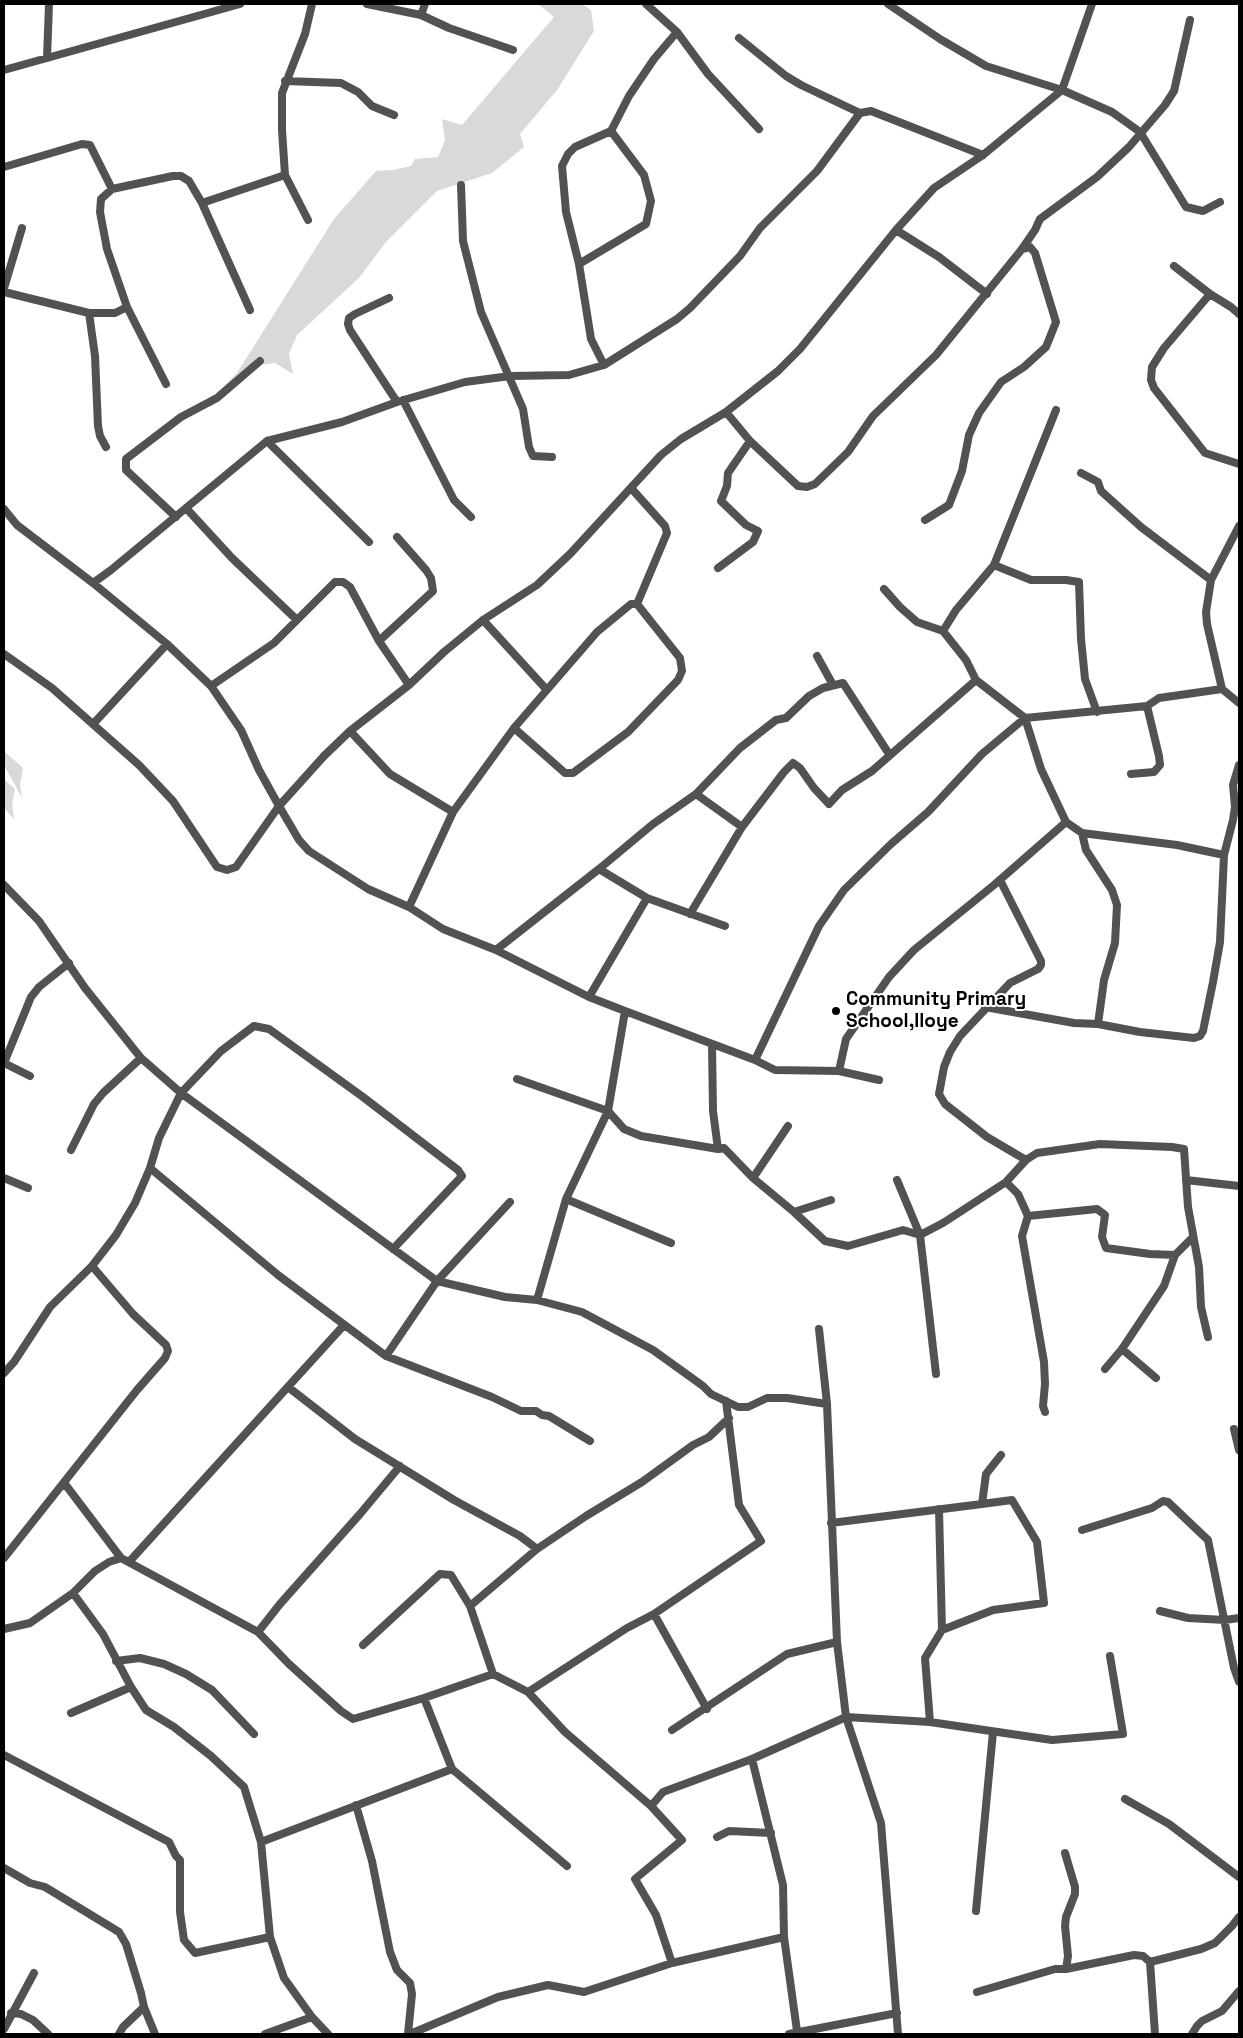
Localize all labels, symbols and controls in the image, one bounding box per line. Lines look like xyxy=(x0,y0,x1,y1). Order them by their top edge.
place label: Community Primary School,Iloye xyxy=(846,989,1026,1033)
marker: Community Primary School,Iloye xyxy=(830,1005,842,1017)

